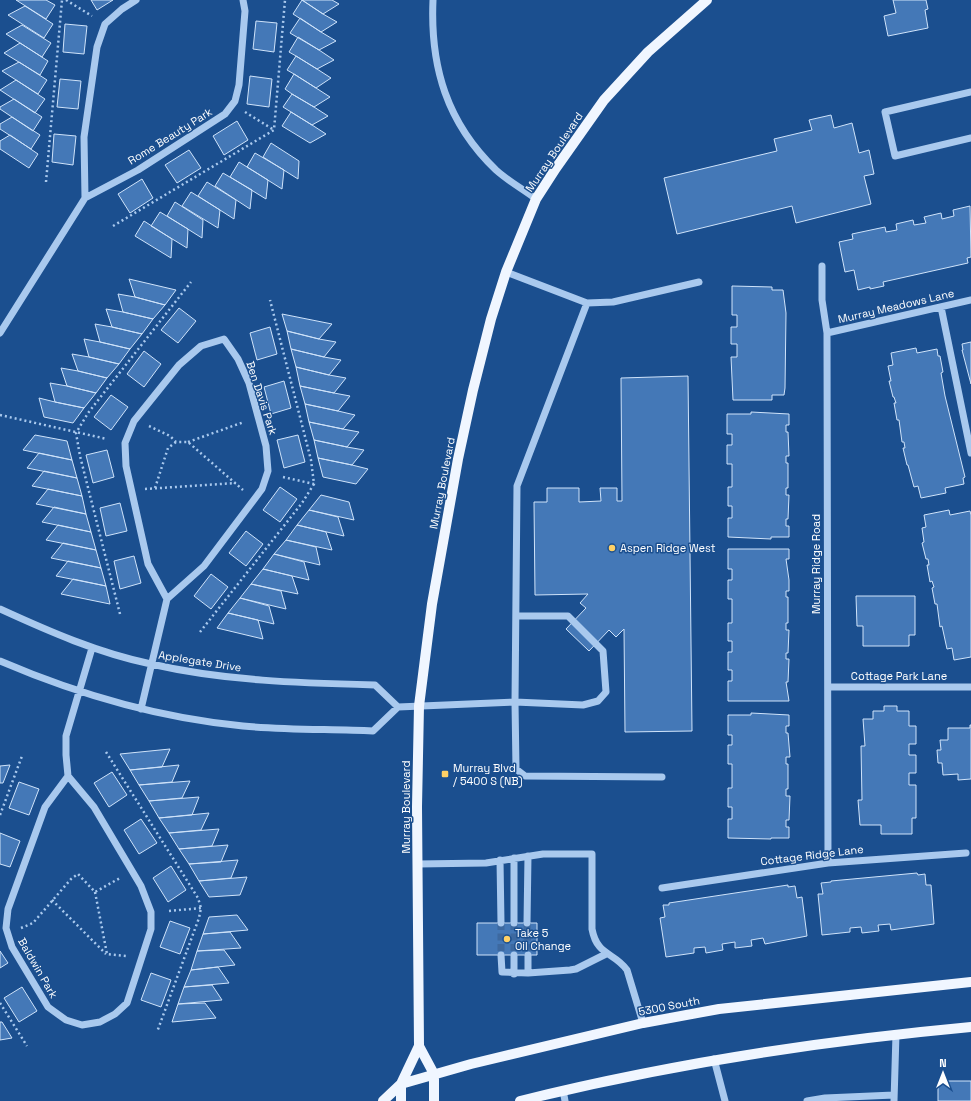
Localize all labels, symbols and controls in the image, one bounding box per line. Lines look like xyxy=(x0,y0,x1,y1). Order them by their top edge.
street label: Rome Beauty Park xyxy=(125,104,215,168)
street label: Murray Boulevard xyxy=(522,110,586,194)
street label: Murray Meadows Lane xyxy=(836,286,956,326)
street label: Ben Davis Park xyxy=(243,359,281,437)
street label: Murray Boulevard xyxy=(426,436,458,530)
street label: Murray Ridge Road xyxy=(809,514,823,614)
place label: Aspen Ridge West xyxy=(620,541,716,555)
marker: Aspen Ridge West xyxy=(607,543,617,553)
street label: Applegate Drive xyxy=(157,648,243,674)
street label: Cottage Park Lane xyxy=(851,669,947,683)
street label: Murray Boulevard xyxy=(399,761,413,854)
place label: Murray Blvd / 5400 S (NB) xyxy=(453,761,523,788)
marker: Murray Blvd / 5400 S (NB) xyxy=(440,769,450,779)
street label: Cottage Ridge Lane xyxy=(760,842,864,868)
place label: Take 5 Oil Change xyxy=(515,926,571,953)
marker: Take 5 Oil Change xyxy=(502,934,512,944)
street label: Baldwin Park xyxy=(15,935,61,1001)
street label: 5300 South xyxy=(637,993,701,1019)
north arrow xyxy=(923,1053,963,1093)
text: N xyxy=(939,1056,947,1070)

